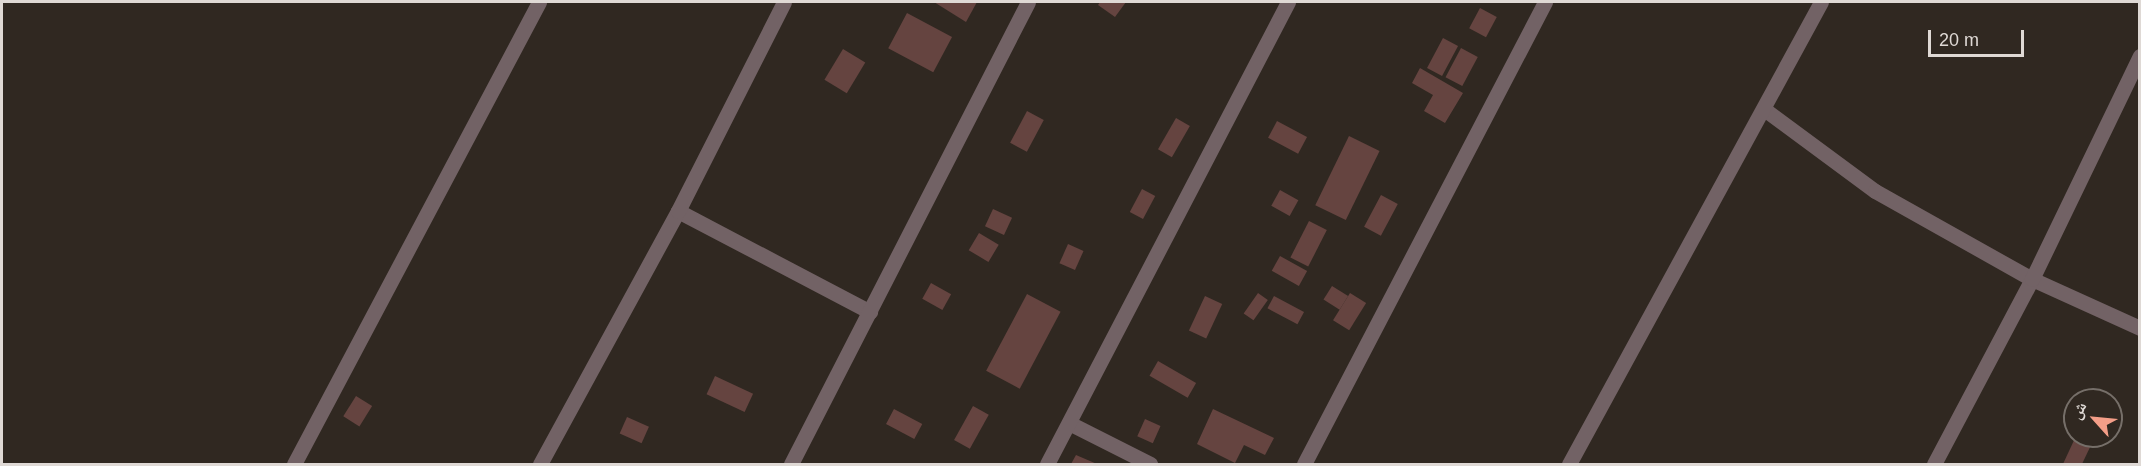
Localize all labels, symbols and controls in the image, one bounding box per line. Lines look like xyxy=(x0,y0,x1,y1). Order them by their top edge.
scale bar xyxy=(1931,18,2027,56)
text: 20 m xyxy=(1939,30,1979,50)
north arrow xyxy=(2063,388,2123,448)
text: ش xyxy=(2067,399,2090,422)

